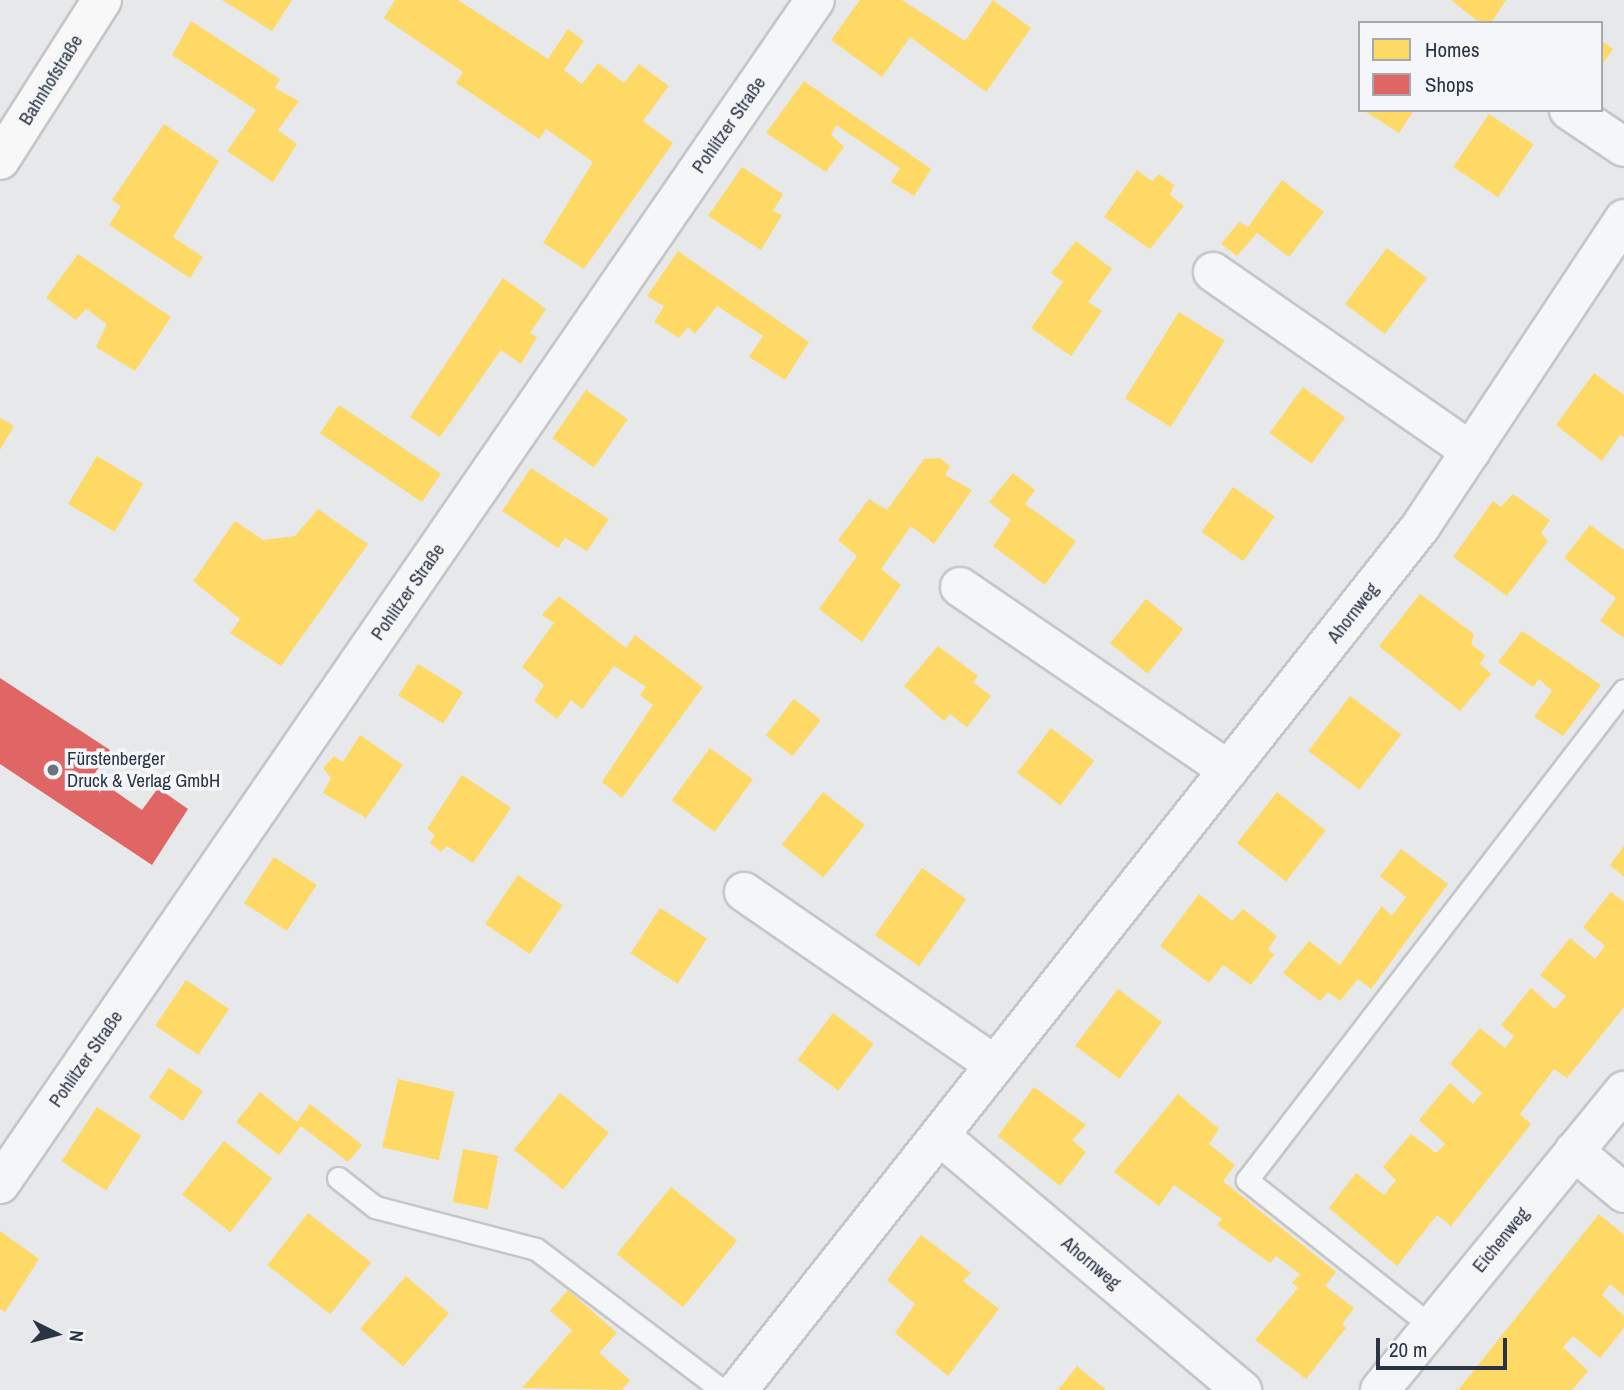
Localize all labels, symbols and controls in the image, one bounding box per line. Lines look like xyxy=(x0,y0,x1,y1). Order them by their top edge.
legend xyxy=(1358,21,1603,112)
street label: Bahnhofstraße xyxy=(14,31,88,129)
text: Homes xyxy=(1425,35,1480,64)
text: Shops xyxy=(1425,70,1474,99)
street label: Pohlitzer Straße xyxy=(687,72,771,178)
street label: Pohlitzer Straße xyxy=(366,539,450,645)
street label: Ahornweg xyxy=(1322,578,1384,648)
place label: Fürstenberger Druck & Verlag GmbH xyxy=(67,748,220,792)
marker: Fürstenberger Druck & Verlag GmbH xyxy=(45,762,61,778)
street label: Pohlitzer Straße xyxy=(44,1006,128,1112)
street label: Eichenweg xyxy=(1468,1203,1534,1277)
street label: Ahornweg xyxy=(1057,1232,1125,1294)
north arrow xyxy=(21,1299,91,1369)
scale bar xyxy=(1379,1324,1510,1368)
text: N xyxy=(63,1329,90,1343)
text: 20 m xyxy=(1389,1335,1427,1364)

